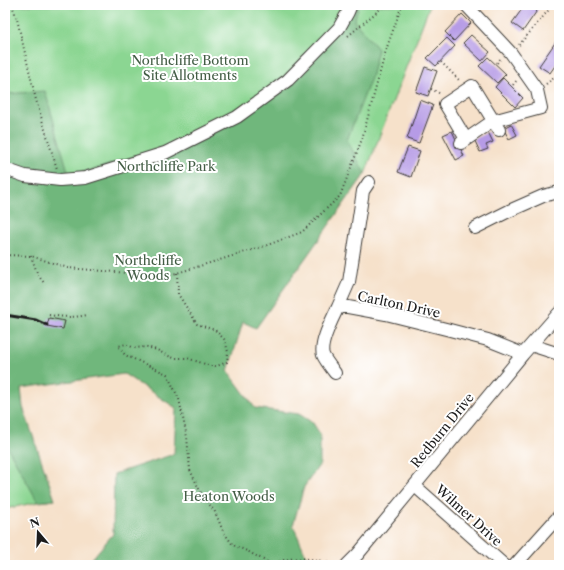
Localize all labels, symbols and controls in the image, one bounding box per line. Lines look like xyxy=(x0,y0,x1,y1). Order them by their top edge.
park label: Northcliffe Bottom Site Allotments xyxy=(131,52,249,83)
park label: Northcliffe Park xyxy=(117,158,216,174)
park label: Northcliffe Woods xyxy=(114,252,182,283)
street label: Carlton Drive xyxy=(356,287,442,321)
street label: Redburn Drive xyxy=(407,389,477,471)
street label: Wilmer Drive xyxy=(432,480,506,549)
park label: Heaton Woods xyxy=(183,488,275,504)
north arrow xyxy=(18,512,58,552)
text: N xyxy=(28,514,42,531)

